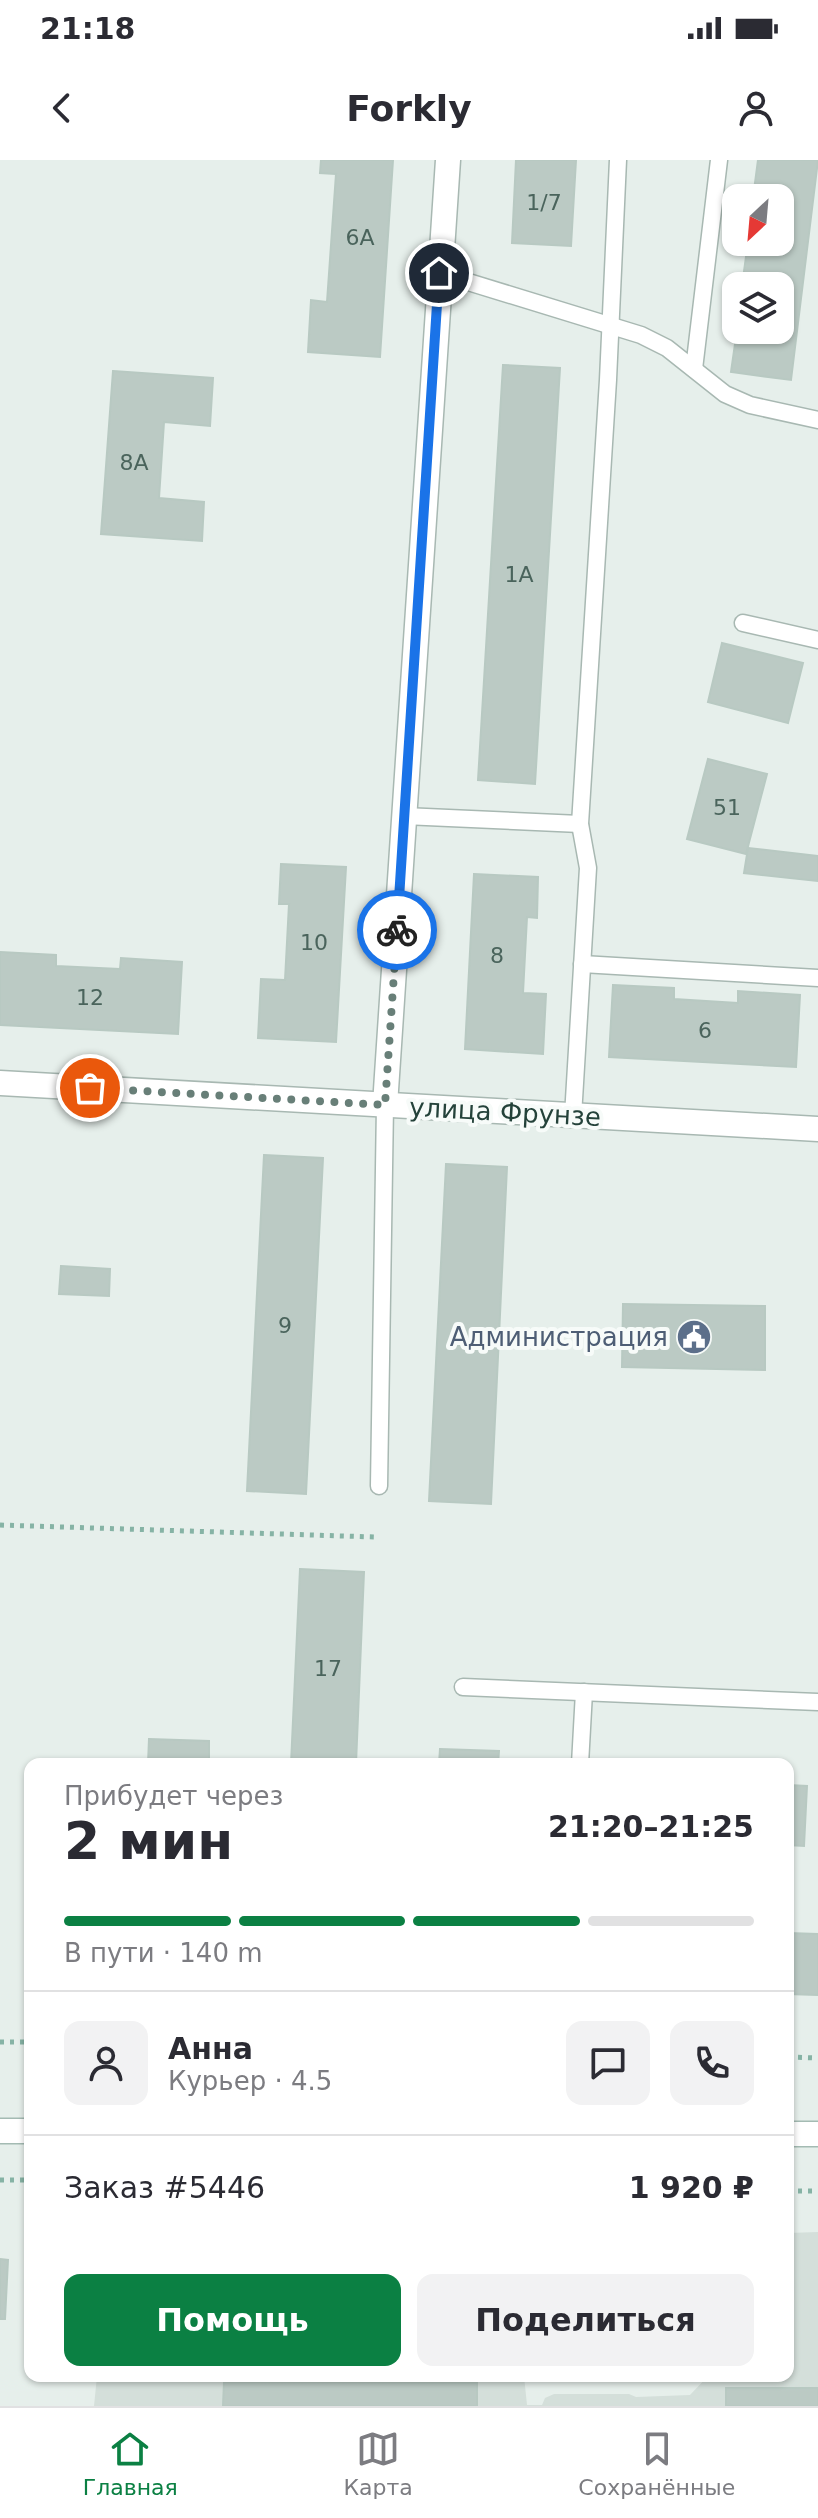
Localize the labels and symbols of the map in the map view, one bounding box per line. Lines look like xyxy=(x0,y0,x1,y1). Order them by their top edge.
north arrow xyxy=(722,184,794,256)
house number: 1/7 xyxy=(526,190,562,215)
house number: 6А xyxy=(345,225,375,250)
pin xyxy=(405,239,473,307)
house number: 8А xyxy=(119,450,149,475)
house number: 1А xyxy=(504,562,534,587)
house number: 51 xyxy=(713,795,741,820)
courier xyxy=(357,890,437,970)
house number: 10 xyxy=(300,930,328,955)
house number: 8 xyxy=(490,943,504,968)
house number: 12 xyxy=(76,985,104,1010)
house number: 6 xyxy=(698,1018,712,1043)
pin xyxy=(56,1054,124,1122)
street label: улица Фрунзе xyxy=(408,1092,602,1132)
house number: 9 xyxy=(278,1313,292,1338)
public building icon: Администрация xyxy=(675,1318,713,1356)
place label: Администрация xyxy=(450,1322,668,1352)
house number: 17 xyxy=(314,1656,342,1681)

